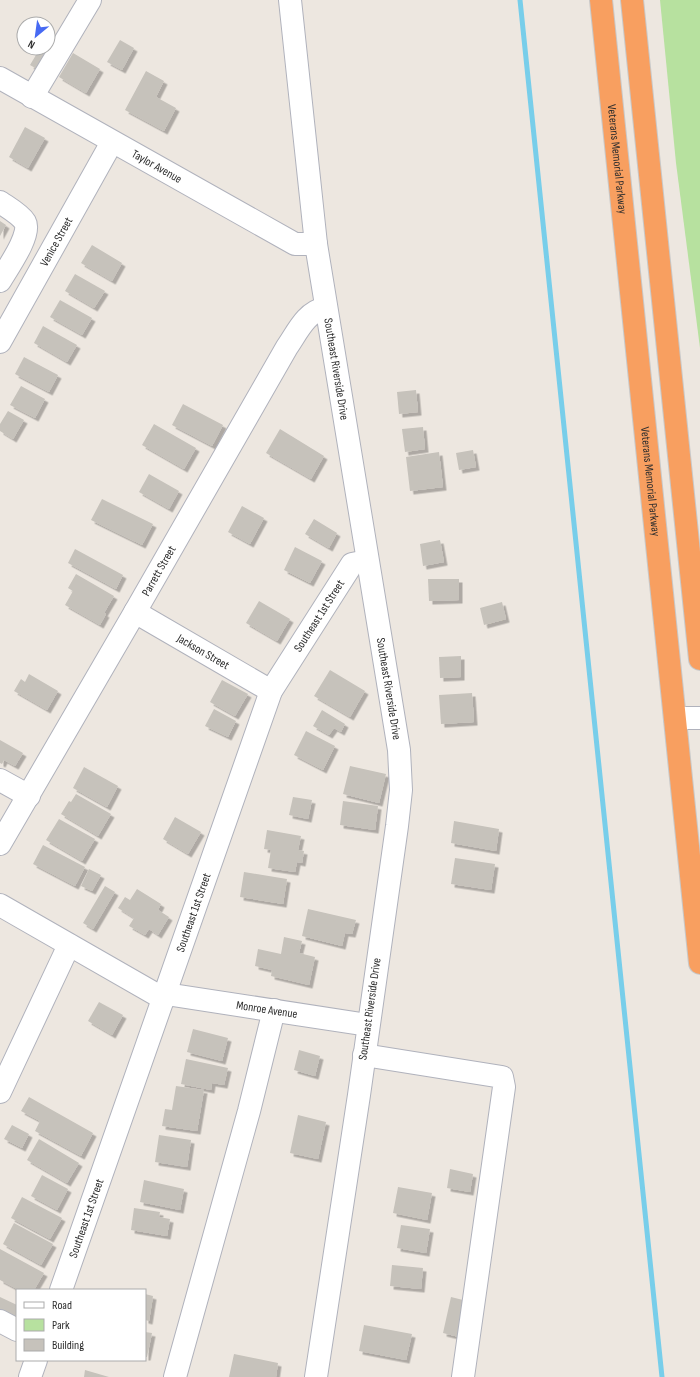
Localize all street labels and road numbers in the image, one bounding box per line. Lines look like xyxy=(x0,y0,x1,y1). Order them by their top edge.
street label: Veterans Memorial Parkway xyxy=(604,104,630,215)
street label: Taylor Avenue xyxy=(129,146,185,186)
street label: Venice Street xyxy=(36,214,76,269)
street label: Southeast Riverside Drive xyxy=(321,317,352,421)
street label: Veterans Memorial Parkway xyxy=(637,426,664,537)
street label: Parrett Street xyxy=(138,543,179,599)
street label: Southeast 1st Street xyxy=(290,577,348,655)
street label: Jackson Street xyxy=(174,630,232,673)
street label: Southeast Riverside Drive xyxy=(373,637,405,741)
street label: Southeast 1st Street xyxy=(173,871,214,954)
street label: Southeast Riverside Drive xyxy=(355,957,385,1061)
street label: Monroe Avenue xyxy=(235,997,299,1022)
street label: Southeast 1st Street xyxy=(65,1176,107,1260)

